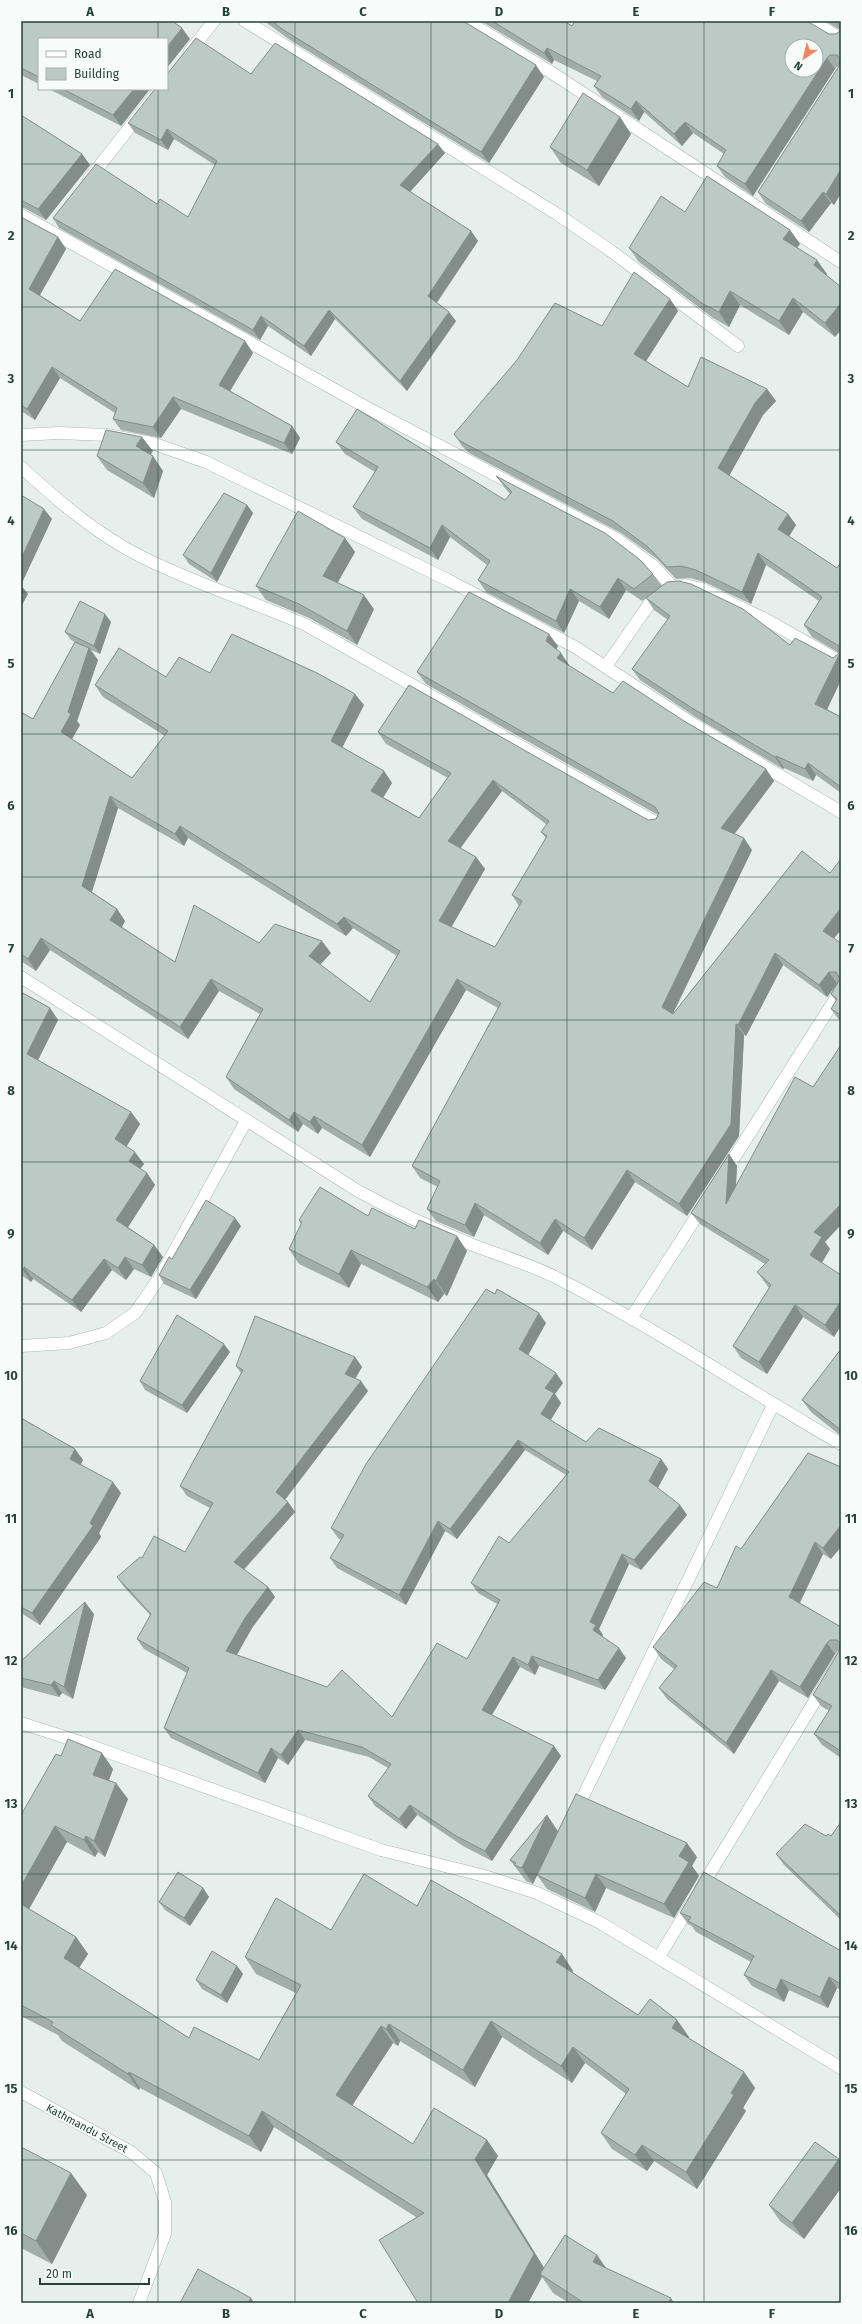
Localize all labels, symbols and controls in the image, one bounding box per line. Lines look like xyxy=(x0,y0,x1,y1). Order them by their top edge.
text: A xyxy=(85,4,94,19)
text: B xyxy=(222,4,230,19)
text: C xyxy=(359,4,367,19)
text: D xyxy=(495,4,504,19)
text: E xyxy=(633,4,640,19)
text: F xyxy=(769,4,776,19)
legend xyxy=(38,38,168,90)
north arrow xyxy=(784,38,824,78)
text: Road xyxy=(74,47,102,61)
text: N xyxy=(792,58,805,73)
text: Building xyxy=(74,67,120,81)
text: 1 xyxy=(8,86,14,101)
text: 1 xyxy=(848,86,854,101)
text: 2 xyxy=(8,228,15,243)
text: 2 xyxy=(848,228,855,243)
text: 3 xyxy=(7,371,15,386)
text: 3 xyxy=(847,371,855,386)
text: 4 xyxy=(7,513,15,528)
text: 4 xyxy=(847,513,855,528)
text: 5 xyxy=(8,656,15,671)
text: 5 xyxy=(848,656,855,671)
text: 6 xyxy=(7,798,15,813)
text: 6 xyxy=(847,798,855,813)
text: 7 xyxy=(8,941,14,956)
text: 7 xyxy=(848,941,854,956)
text: 8 xyxy=(7,1083,15,1098)
text: 8 xyxy=(847,1083,855,1098)
text: 9 xyxy=(7,1226,15,1241)
text: 9 xyxy=(847,1226,855,1241)
text: 10 xyxy=(4,1368,18,1383)
text: 10 xyxy=(844,1368,858,1383)
text: 11 xyxy=(5,1511,17,1526)
text: 11 xyxy=(845,1511,857,1526)
text: 12 xyxy=(5,1653,18,1668)
text: 12 xyxy=(845,1653,858,1668)
text: 13 xyxy=(5,1796,18,1811)
text: 13 xyxy=(845,1796,858,1811)
text: 14 xyxy=(4,1938,18,1953)
text: 14 xyxy=(844,1938,858,1953)
text: 15 xyxy=(4,2081,18,2096)
text: 15 xyxy=(844,2081,858,2096)
street label: Kathmandu Street xyxy=(44,2101,130,2155)
text: 16 xyxy=(4,2223,18,2238)
text: 16 xyxy=(844,2223,858,2238)
scale bar xyxy=(40,2260,149,2286)
text: 20 m xyxy=(46,2267,72,2281)
text: A xyxy=(85,2306,94,2321)
text: B xyxy=(222,2306,230,2321)
text: C xyxy=(359,2306,367,2321)
text: D xyxy=(495,2306,504,2321)
text: E xyxy=(633,2306,640,2321)
text: F xyxy=(769,2306,776,2321)

